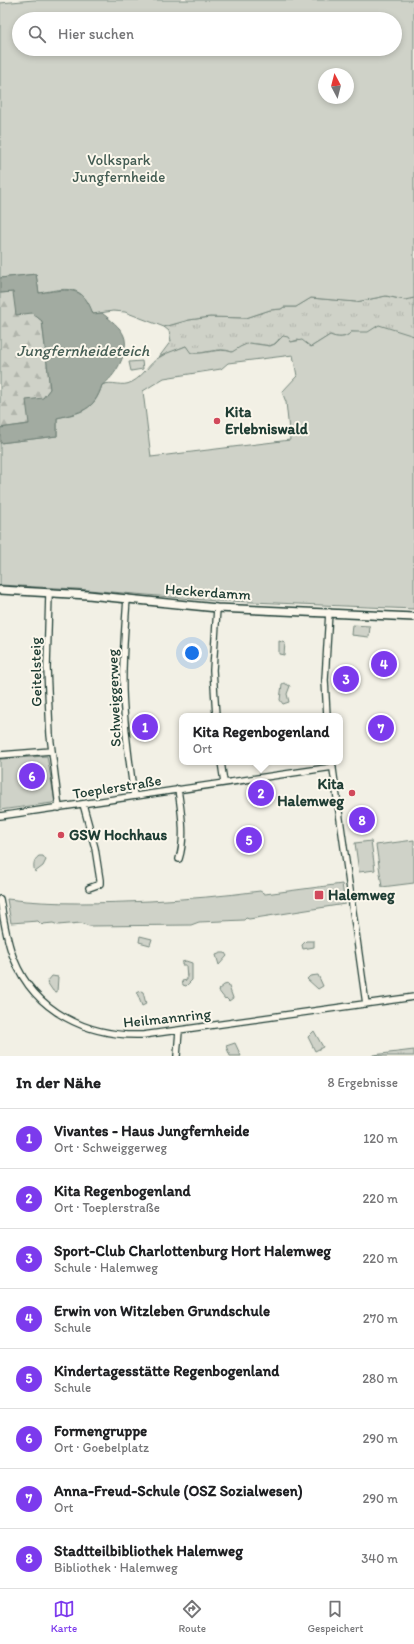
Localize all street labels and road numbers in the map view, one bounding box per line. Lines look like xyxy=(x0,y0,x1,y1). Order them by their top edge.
street label: Heckerdamm xyxy=(164,580,252,604)
street label: Geitelsteig xyxy=(26,637,46,707)
street label: Schweiggerweg xyxy=(103,648,125,747)
street label: Toeplerstraße xyxy=(71,771,163,803)
street label: Heilmannring xyxy=(122,1004,212,1032)

